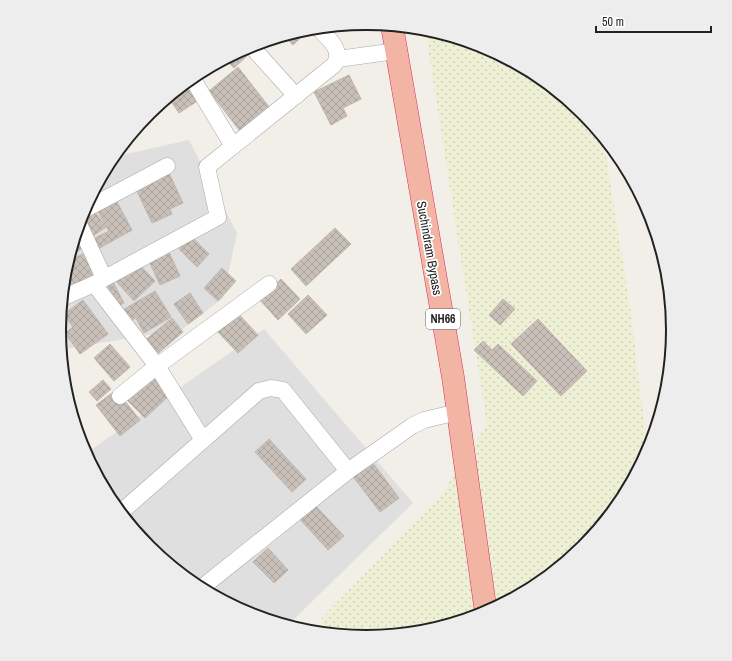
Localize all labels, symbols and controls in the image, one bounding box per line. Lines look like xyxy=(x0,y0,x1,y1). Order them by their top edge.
scale bar xyxy=(596,8,711,34)
text: 50 m xyxy=(602,14,624,30)
street label: Suchindram Bypass xyxy=(413,200,446,297)
road number: NH66 xyxy=(426,309,460,329)

